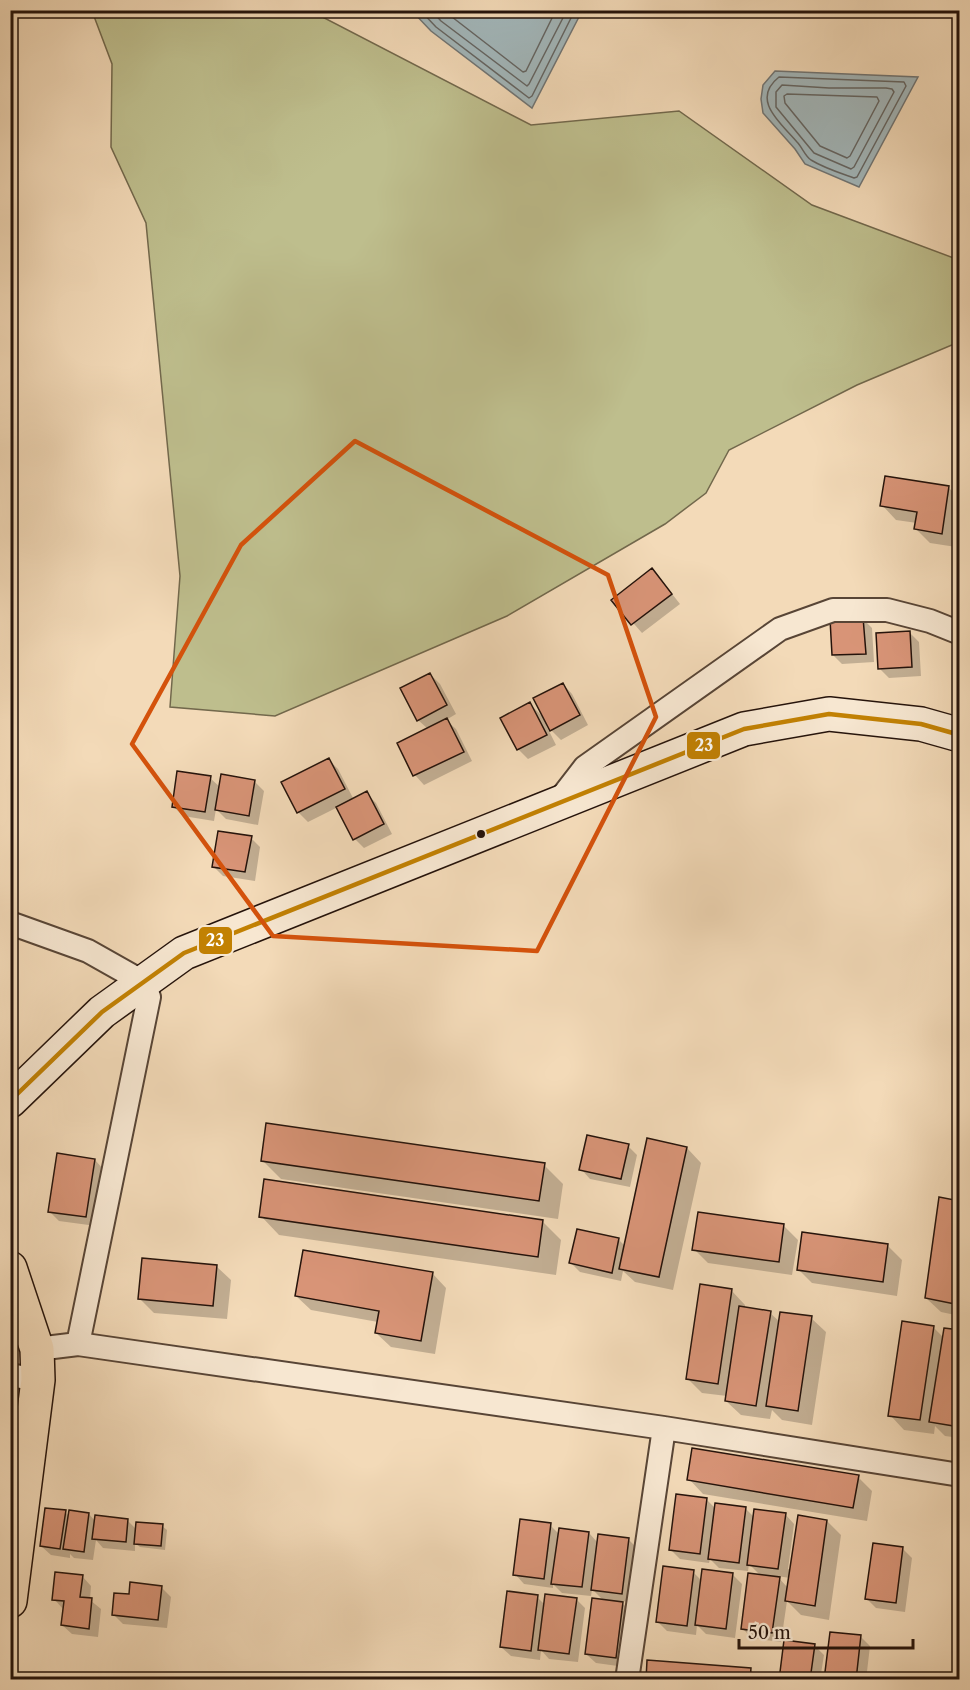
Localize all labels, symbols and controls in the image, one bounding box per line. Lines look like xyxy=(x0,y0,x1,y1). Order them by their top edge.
line badge: 23 xyxy=(686,731,721,760)
text: 23 xyxy=(695,735,713,755)
unlabelled marker xyxy=(475,828,487,840)
line badge: 23 xyxy=(198,926,233,955)
text: 23 xyxy=(206,930,224,950)
scale bar xyxy=(739,1612,913,1650)
text: 50 m xyxy=(748,1622,791,1644)

